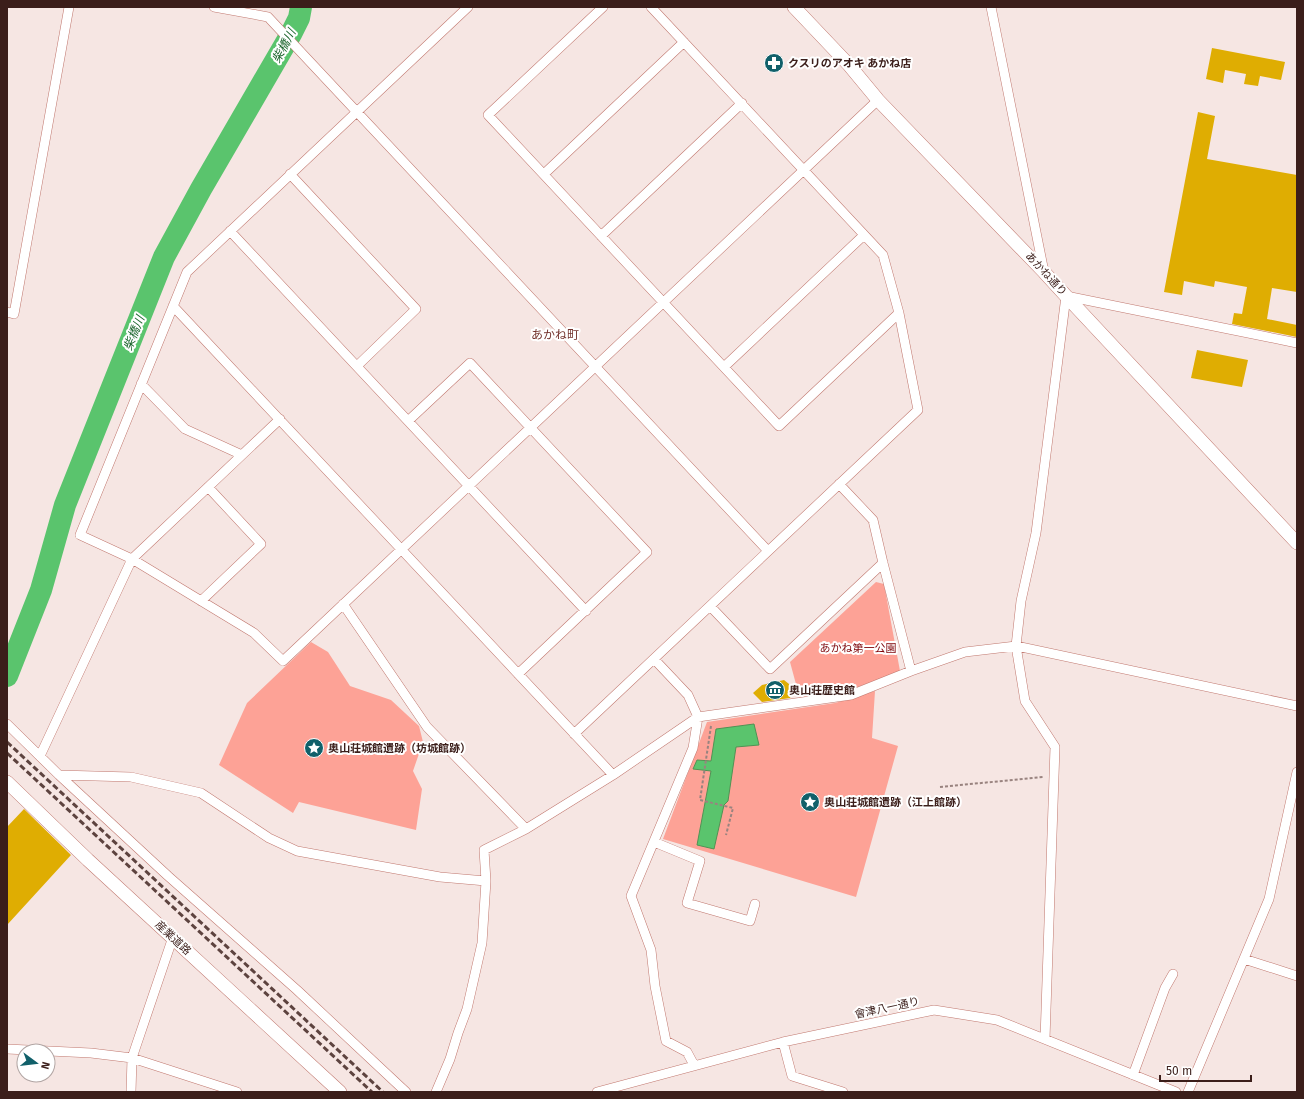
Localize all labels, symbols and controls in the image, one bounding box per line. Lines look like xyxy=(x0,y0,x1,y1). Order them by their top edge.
water label: 柴橋川 xyxy=(269,25,300,65)
pharmacy icon: クスリのアオキ あかね店 xyxy=(763,52,785,74)
place label: クスリのアオキ あかね店 xyxy=(788,57,911,70)
street label: あかね通り xyxy=(1022,249,1070,299)
water label: 柴橋川 xyxy=(121,312,148,352)
district label: あかね町 xyxy=(531,328,579,342)
park label: あかね第一公園 xyxy=(820,642,897,655)
museum icon: 奥山荘歴史館 xyxy=(764,679,786,701)
place label: 奥山荘歴史館 xyxy=(789,684,855,697)
place icon: 奥山荘城館遺跡（坊城館跡） xyxy=(303,737,325,759)
place label: 奥山荘城館遺跡（坊城館跡） xyxy=(328,742,471,755)
place icon: 奥山荘城館遺跡（江上館跡） xyxy=(799,791,821,813)
place label: 奥山荘城館遺跡（江上館跡） xyxy=(824,796,967,809)
street label: 産業道路 xyxy=(152,918,194,958)
street label: 會津八一通り xyxy=(853,995,921,1021)
north arrow xyxy=(16,1043,56,1083)
scale bar xyxy=(1160,1057,1251,1083)
text: N xyxy=(38,1060,52,1071)
text: 50 m xyxy=(1166,1064,1192,1078)

